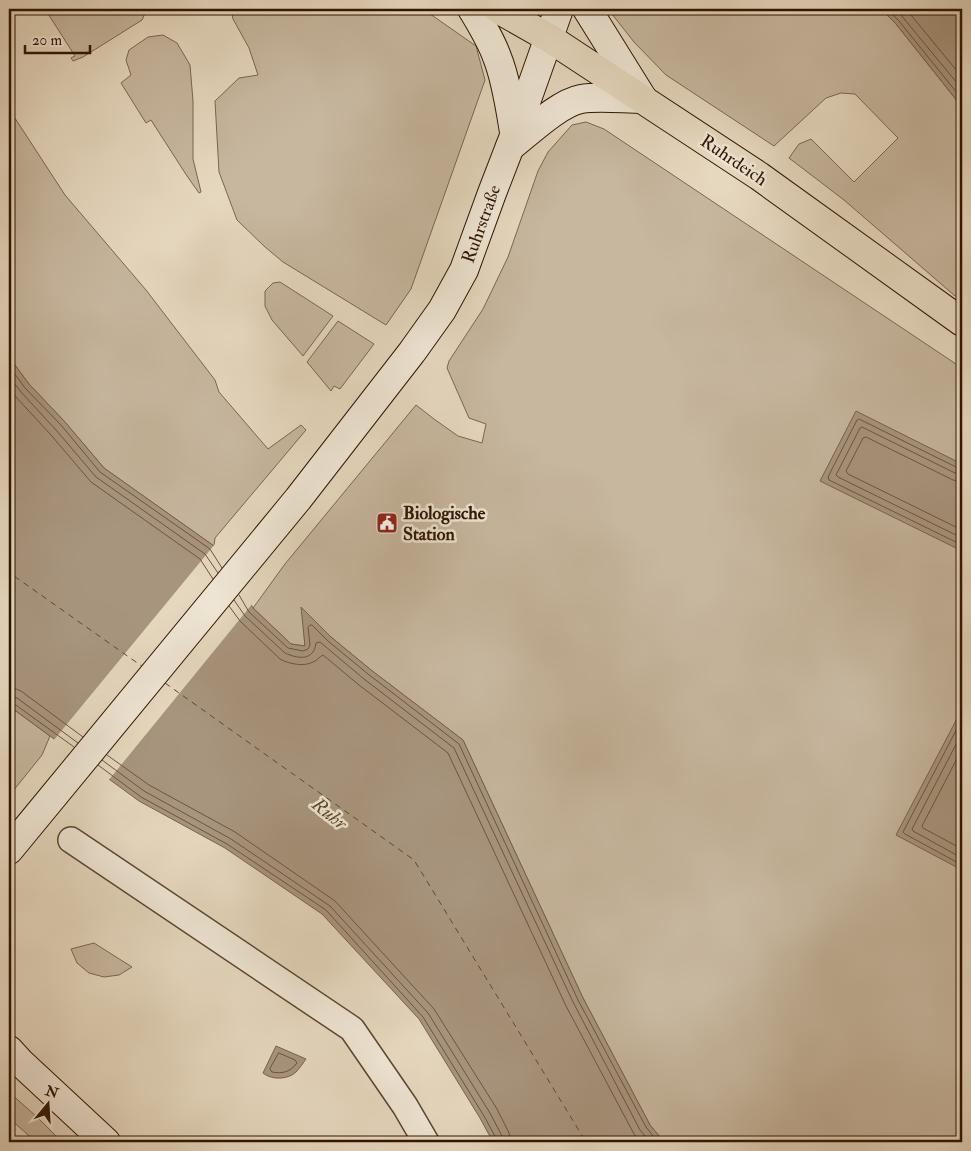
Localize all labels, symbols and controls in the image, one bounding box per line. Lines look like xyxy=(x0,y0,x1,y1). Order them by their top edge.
scale bar xyxy=(25,22,90,54)
text: 20 m xyxy=(32,31,62,50)
street label: Ruhrdeich xyxy=(696,130,772,191)
street label: Ruhrstraße xyxy=(457,181,506,266)
place label: Biologische Station xyxy=(403,502,486,546)
public building icon: Biologische Station xyxy=(375,511,399,535)
water label: Ruhr xyxy=(306,792,352,836)
north arrow xyxy=(22,1078,72,1128)
text: N xyxy=(42,1082,61,1102)

